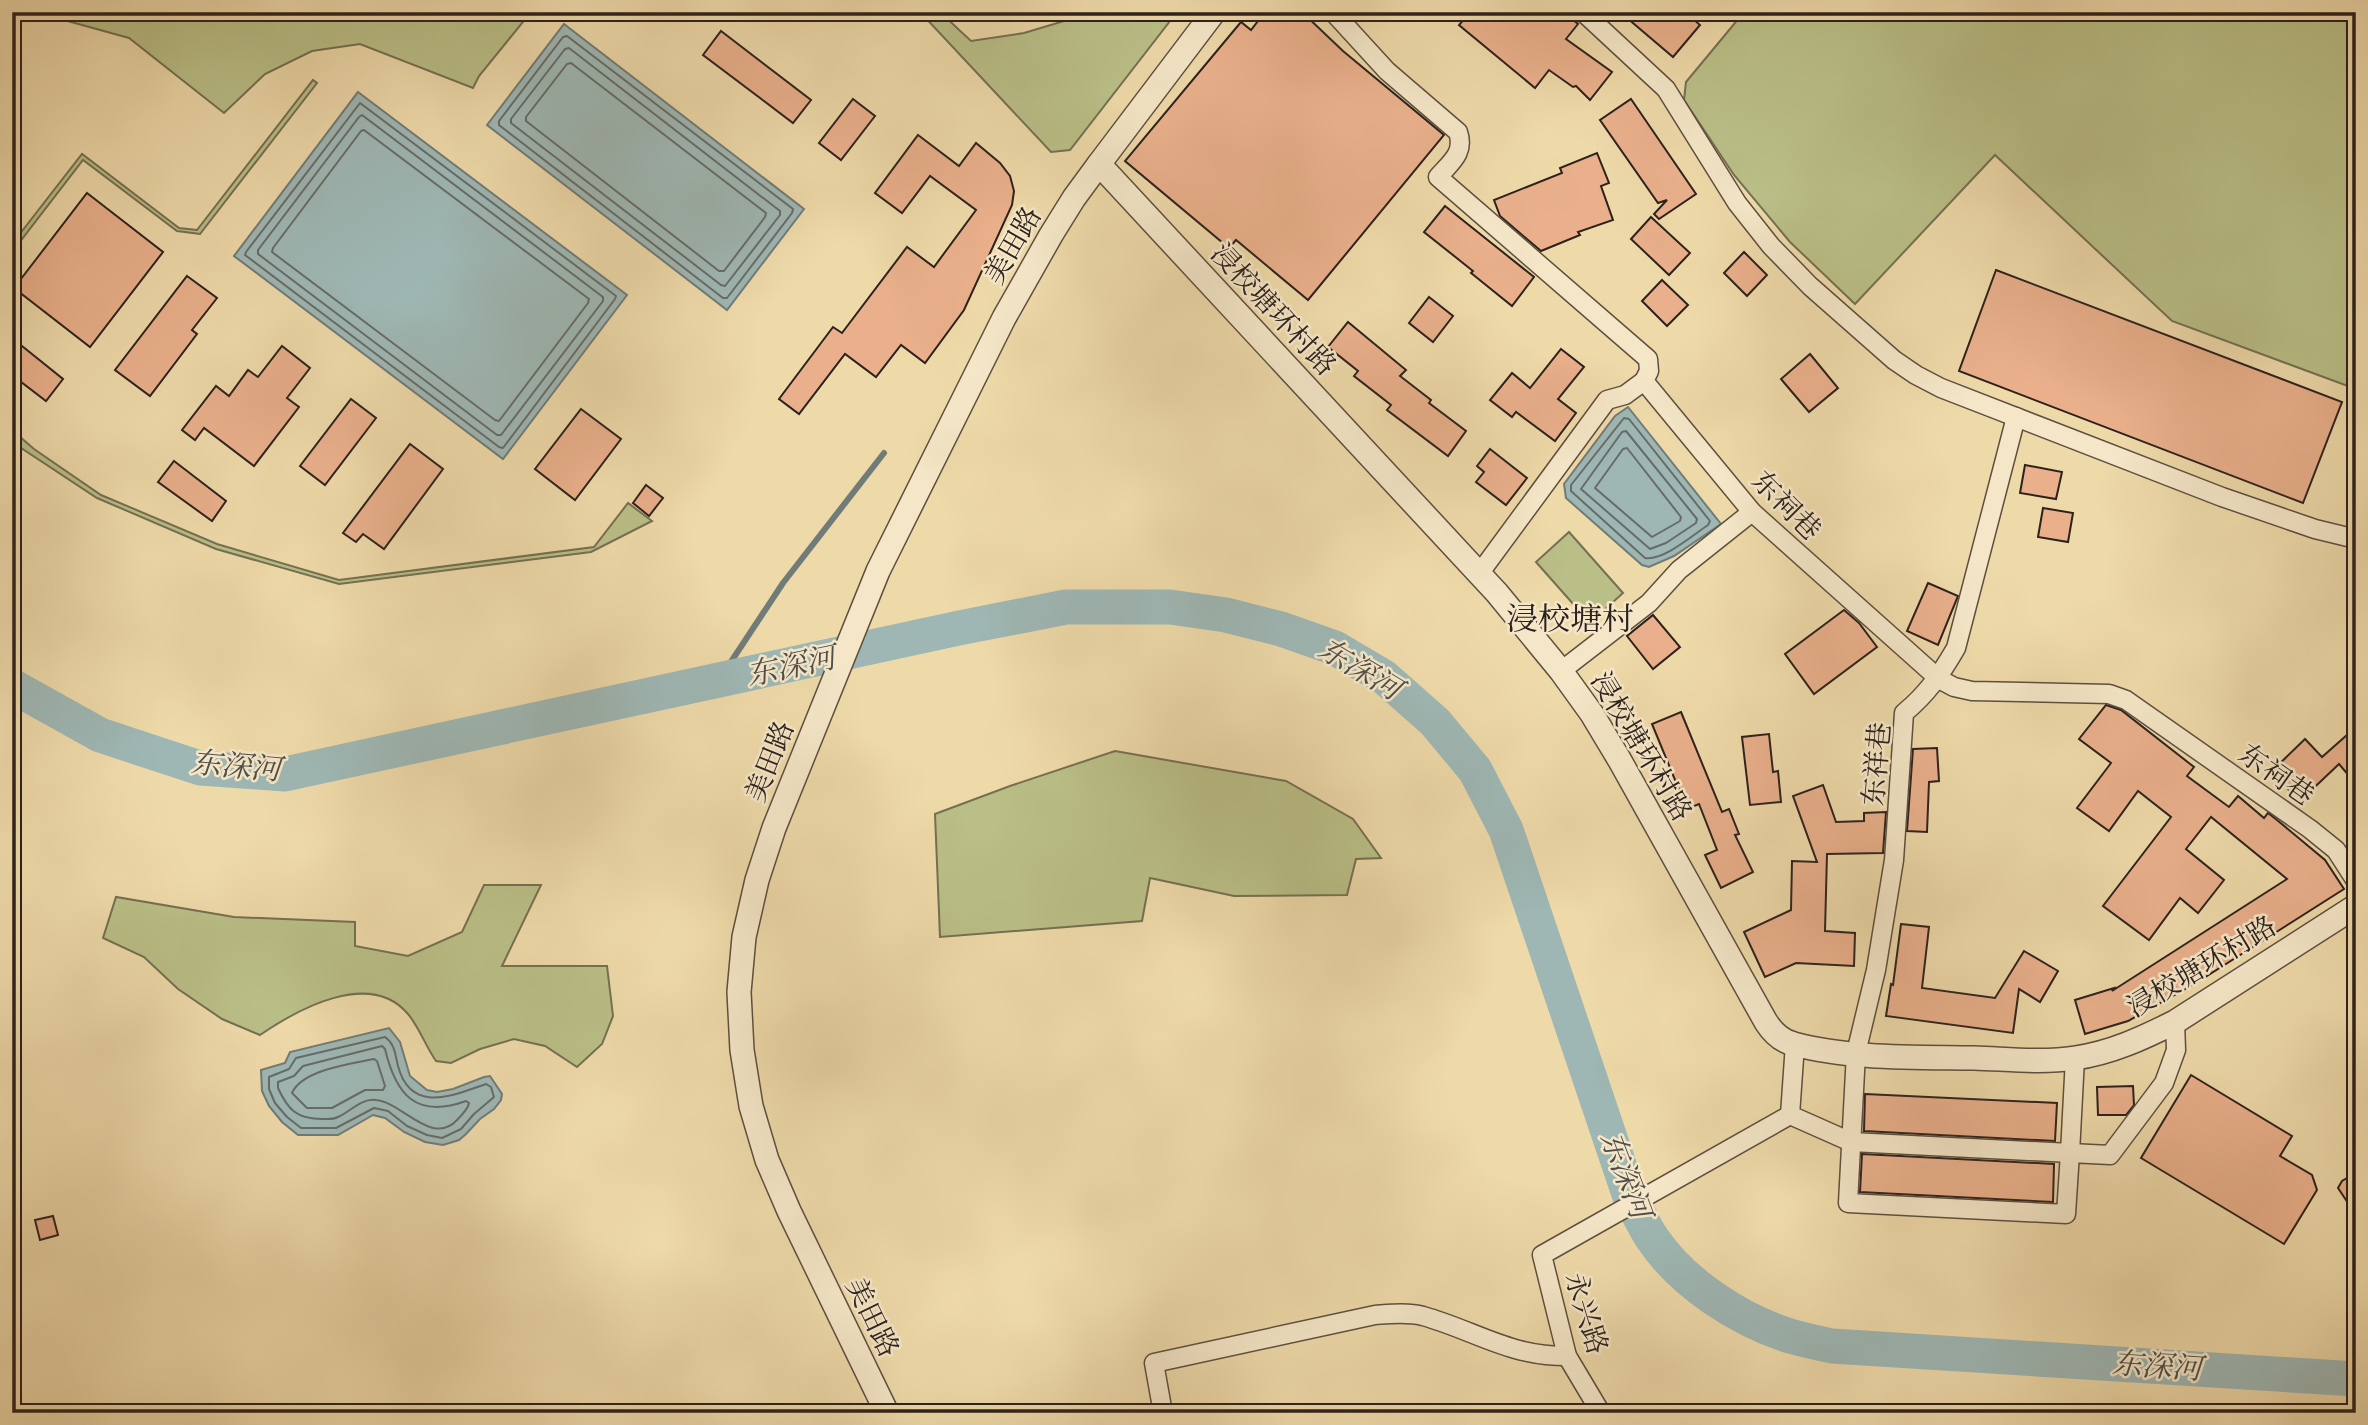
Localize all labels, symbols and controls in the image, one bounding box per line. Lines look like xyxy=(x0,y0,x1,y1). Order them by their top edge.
street label: 美田路 xyxy=(976,200,1053,293)
street label: 浸校塘环村路 xyxy=(1200,236,1344,386)
street label: 东祠巷 xyxy=(1741,463,1829,551)
district label: 浸校塘村 xyxy=(1506,599,1634,645)
water label: 东深河 xyxy=(1309,630,1413,715)
water label: 东深河 xyxy=(743,637,845,699)
street label: 浸校塘环村路 xyxy=(1579,665,1700,830)
street label: 美田路 xyxy=(738,716,806,809)
street label: 东祥巷 xyxy=(1855,721,1903,808)
street label: 东祠巷 xyxy=(2229,736,2321,817)
water label: 东深河 xyxy=(189,743,287,794)
street label: 浸校塘环村路 xyxy=(2120,908,2285,1029)
water label: 东深河 xyxy=(1587,1126,1662,1230)
street label: 永兴路 xyxy=(1553,1268,1616,1360)
street label: 美田路 xyxy=(834,1272,907,1365)
water label: 东深河 xyxy=(2110,1344,2208,1393)

